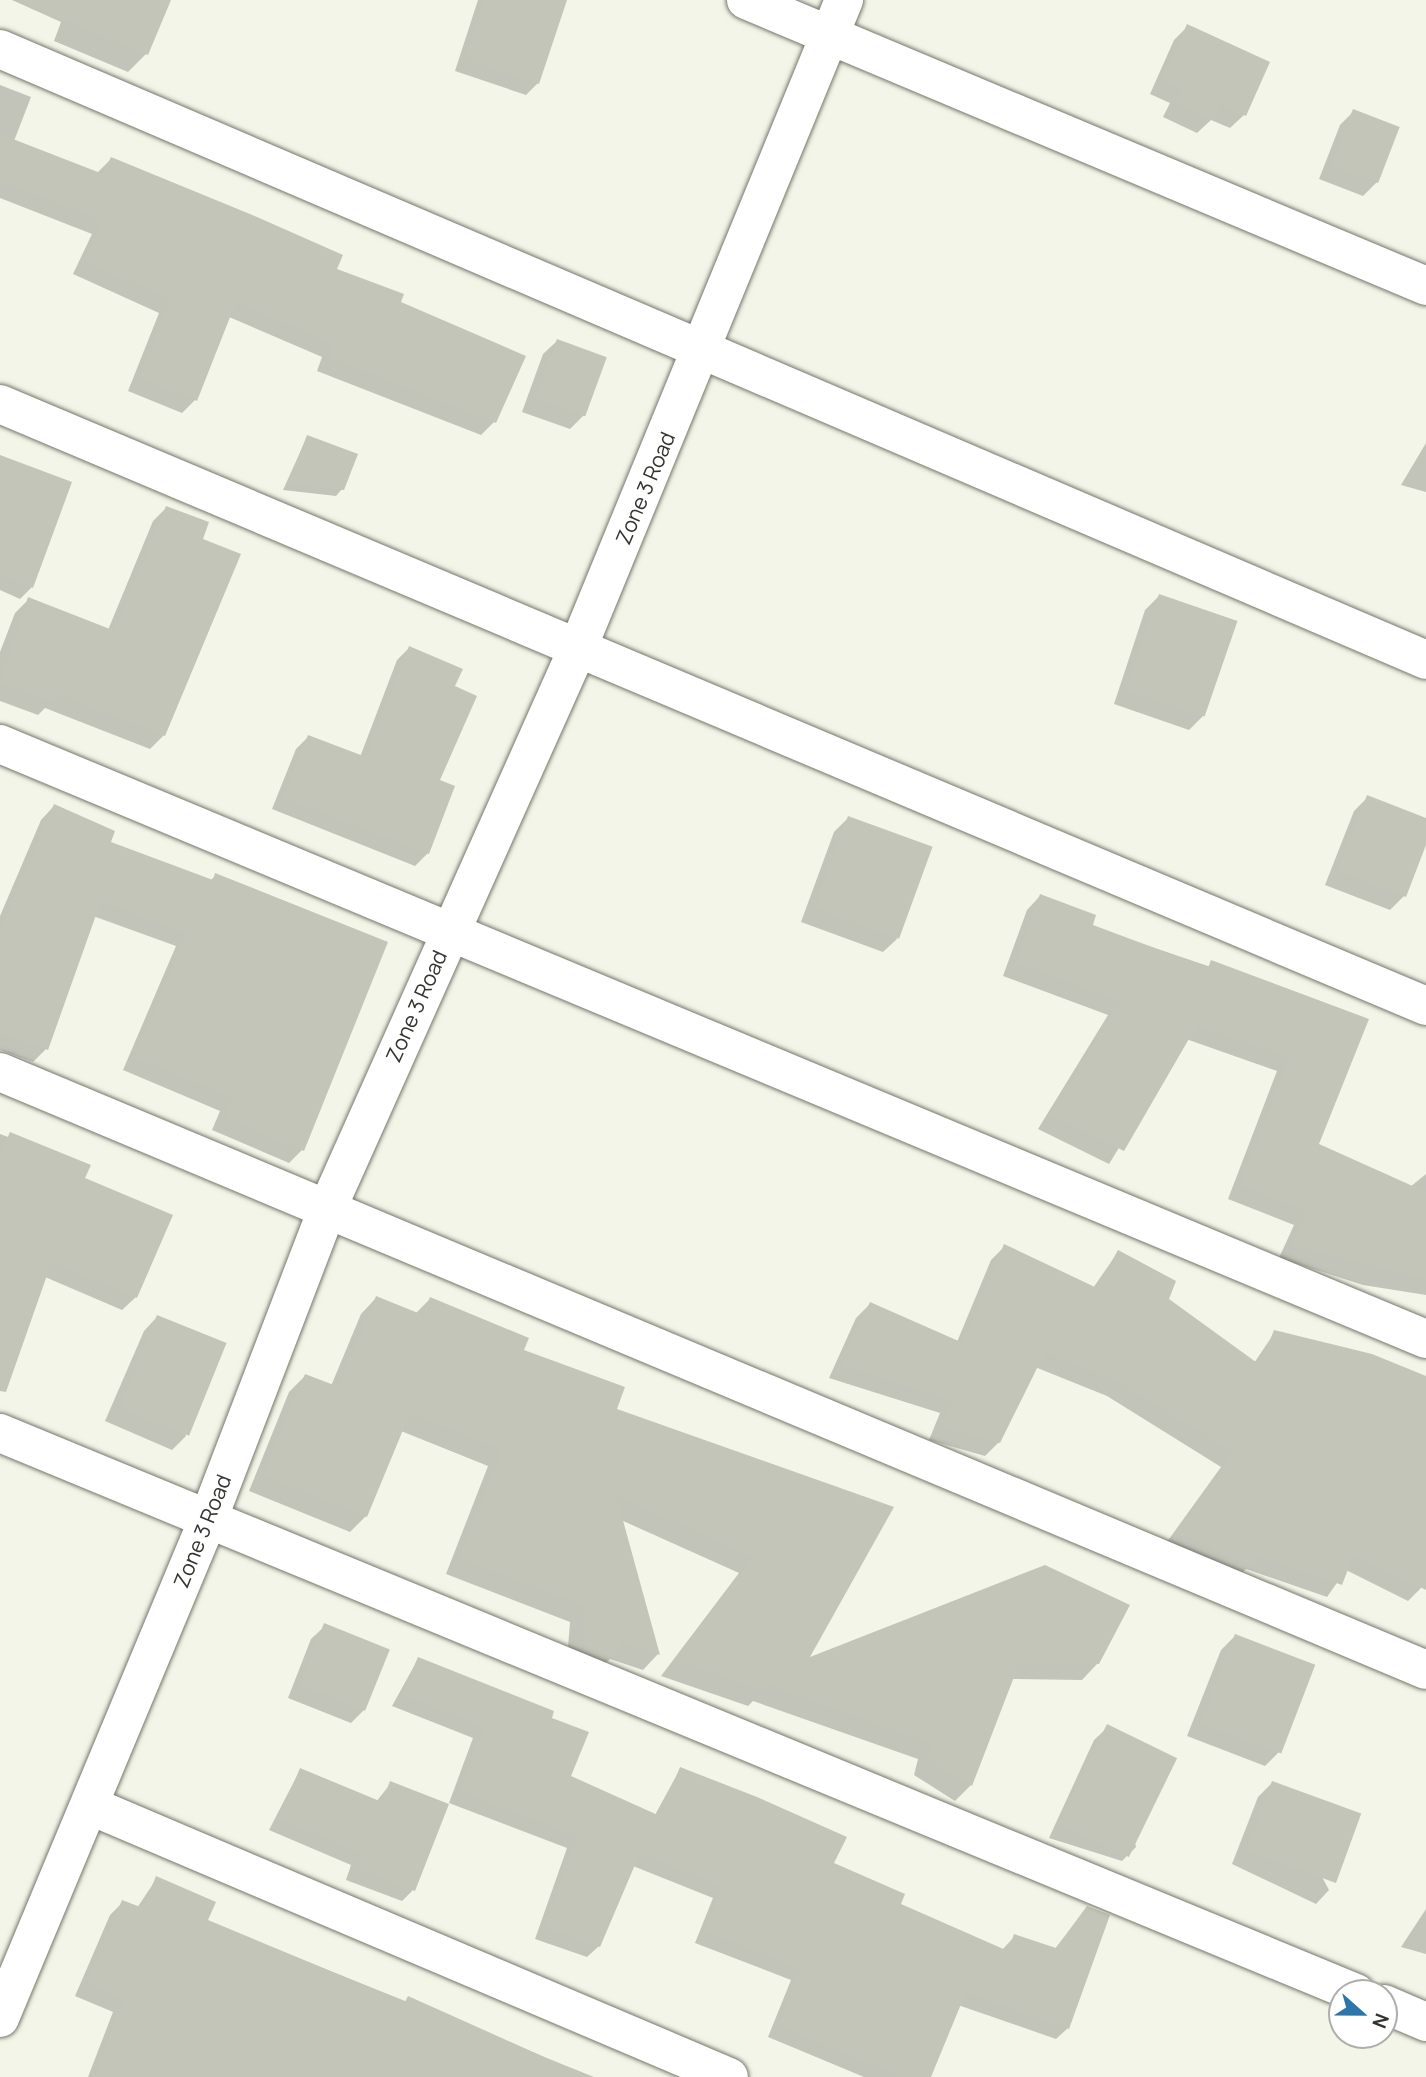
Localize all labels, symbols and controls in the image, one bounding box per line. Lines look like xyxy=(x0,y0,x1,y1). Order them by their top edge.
street label: Zone 3 Road xyxy=(610,428,680,548)
street label: Zone 3 Road xyxy=(380,946,452,1066)
street label: Zone 3 Road xyxy=(168,1471,236,1591)
north arrow xyxy=(1328,1979,1398,2049)
text: N xyxy=(1366,2010,1395,2032)

